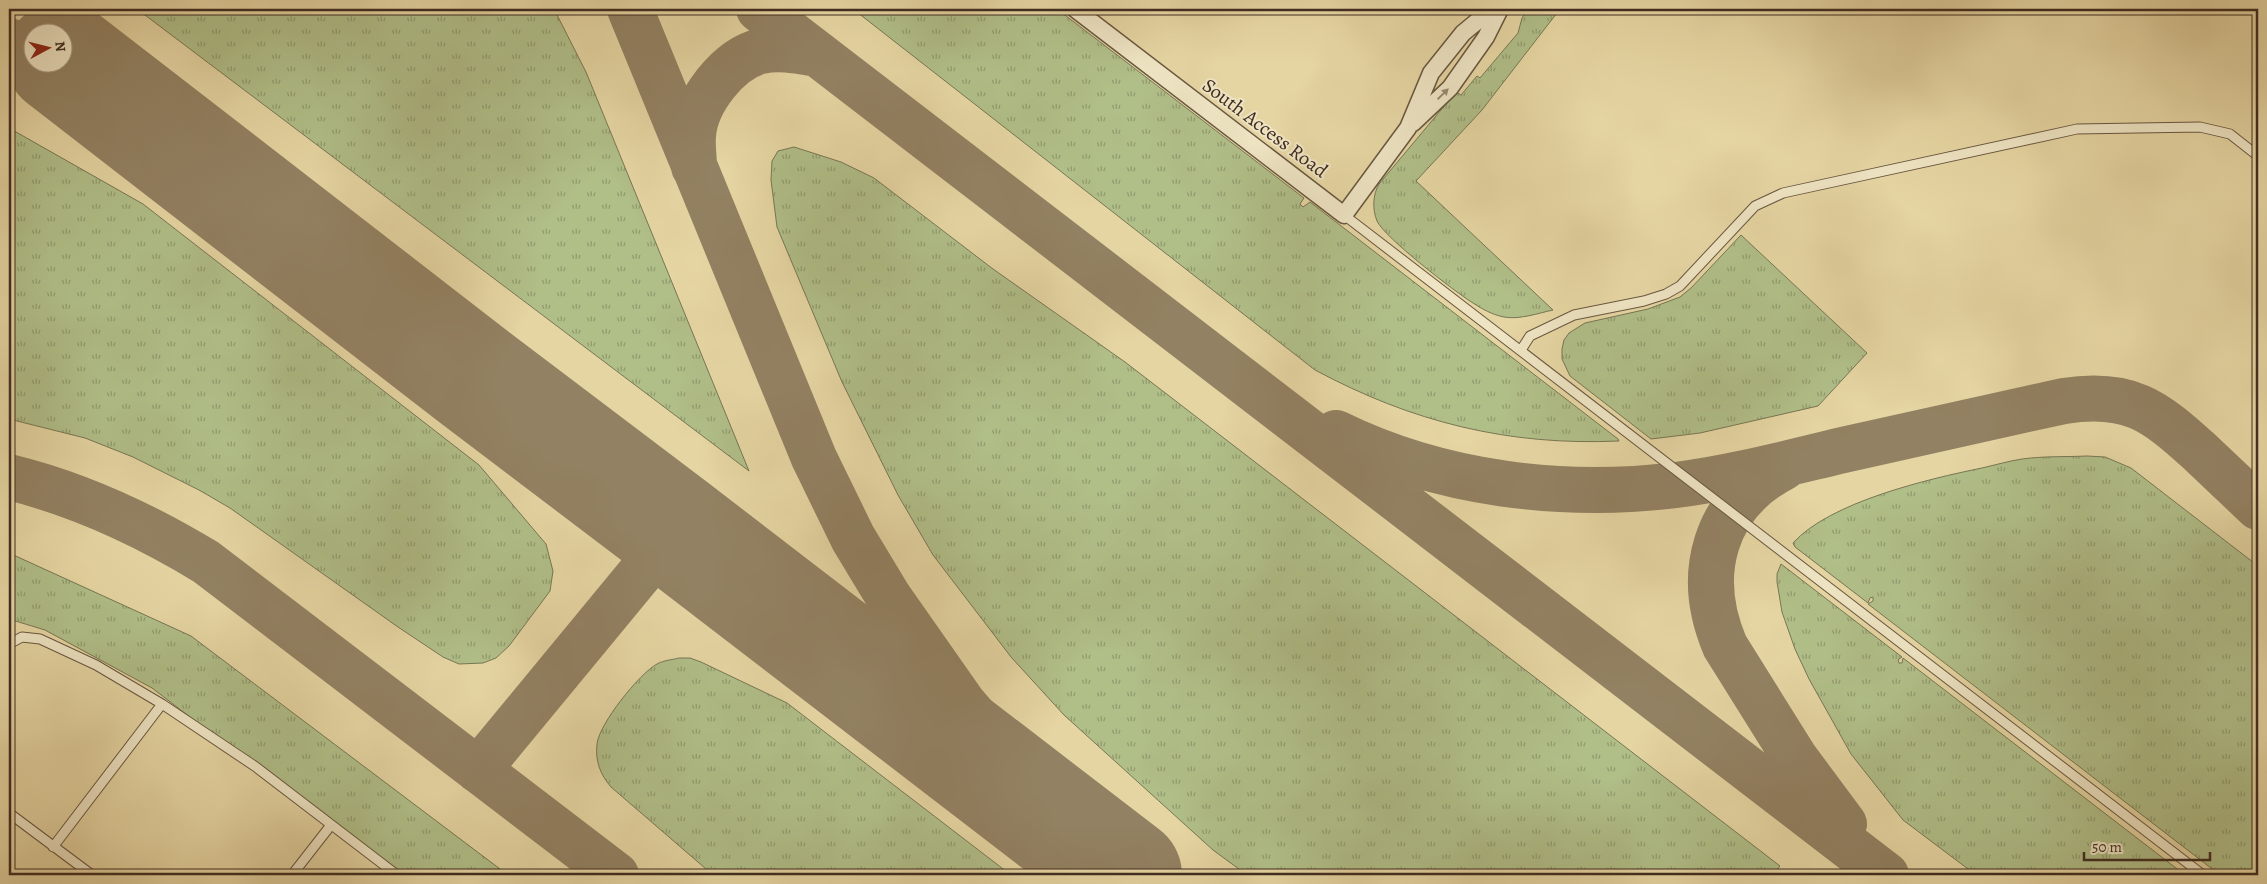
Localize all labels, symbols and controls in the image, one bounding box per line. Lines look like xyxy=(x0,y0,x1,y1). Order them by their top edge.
north arrow xyxy=(22,22,72,72)
text: N xyxy=(50,40,70,53)
street label: South Access Road xyxy=(1197,72,1333,184)
one-way arrow xyxy=(1437,88,1449,100)
scale bar xyxy=(2084,829,2211,861)
text: 50 m xyxy=(2092,837,2122,857)

